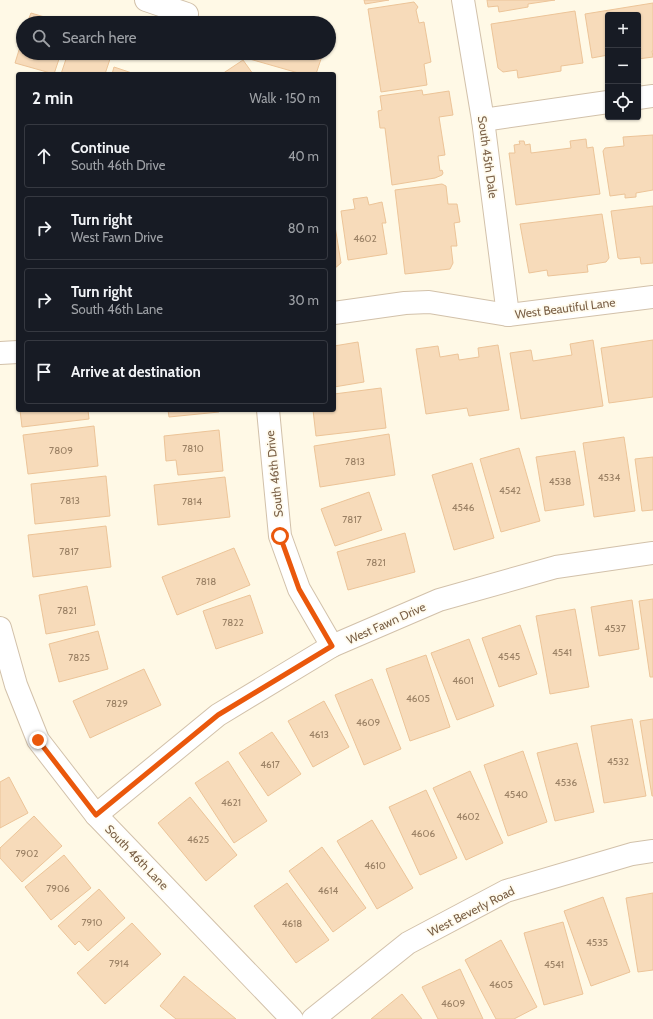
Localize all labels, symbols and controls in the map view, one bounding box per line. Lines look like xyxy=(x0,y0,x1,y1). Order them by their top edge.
map controls xyxy=(605,12,641,120)
button: + xyxy=(605,12,641,48)
search box xyxy=(16,16,336,60)
icon: search xyxy=(30,27,52,49)
text: Search here xyxy=(62,29,137,47)
button: − xyxy=(605,48,641,84)
button: locate xyxy=(605,84,641,120)
text: 2 min xyxy=(32,88,73,108)
text: Walk · 150 m xyxy=(249,90,320,106)
street label: South 45th Dale xyxy=(475,115,501,199)
text: Continue xyxy=(71,139,130,157)
icon: ahead xyxy=(33,145,55,167)
text: 40 m xyxy=(288,148,319,164)
text: South 46th Drive xyxy=(71,157,165,173)
text: Turn right xyxy=(71,211,132,229)
icon: right xyxy=(33,217,55,239)
text: 80 m xyxy=(288,220,319,236)
text: West Fawn Drive xyxy=(71,229,163,245)
house number: 4602 xyxy=(353,232,377,245)
text: Turn right xyxy=(71,283,132,301)
icon: right xyxy=(33,289,55,311)
text: 30 m xyxy=(289,292,319,308)
street label: West Beautiful Lane xyxy=(514,294,616,322)
text: South 46th Lane xyxy=(71,301,163,317)
icon: arrive xyxy=(33,361,55,383)
text: Arrive at destination xyxy=(71,363,201,381)
street label: South 46th Drive xyxy=(262,430,286,518)
house number: 7810 xyxy=(182,442,204,455)
house number: 7809 xyxy=(49,444,73,457)
house number: 7813 xyxy=(345,455,365,468)
house number: 4534 xyxy=(598,471,620,484)
house number: 4538 xyxy=(549,475,571,488)
house number: 4542 xyxy=(499,484,521,497)
house number: 7813 xyxy=(60,494,80,507)
house number: 7814 xyxy=(182,495,202,508)
house number: 4546 xyxy=(452,501,475,514)
house number: 7817 xyxy=(342,513,362,526)
route start xyxy=(271,527,289,545)
house number: 7817 xyxy=(59,545,79,558)
house number: 7821 xyxy=(366,556,386,569)
house number: 7818 xyxy=(196,575,216,588)
street label: West Fawn Drive xyxy=(344,599,428,647)
house number: 7821 xyxy=(57,604,77,617)
house number: 7822 xyxy=(222,616,244,629)
house number: 4537 xyxy=(604,622,626,635)
house number: 4541 xyxy=(552,646,572,659)
house number: 4545 xyxy=(498,650,520,663)
house number: 7825 xyxy=(68,651,90,664)
house number: 4601 xyxy=(452,674,474,687)
house number: 4605 xyxy=(406,692,430,705)
house number: 7829 xyxy=(106,697,128,710)
house number: 4609 xyxy=(356,716,380,729)
house number: 4613 xyxy=(309,728,329,741)
route end xyxy=(29,731,47,749)
house number: 4532 xyxy=(607,755,629,768)
house number: 4617 xyxy=(260,758,280,771)
house number: 4536 xyxy=(555,776,577,789)
house number: 4540 xyxy=(504,788,528,801)
house number: 4621 xyxy=(221,796,241,809)
house number: 4602 xyxy=(456,810,480,823)
street label: South 46th Lane xyxy=(102,821,172,893)
house number: 4606 xyxy=(411,827,435,840)
house number: 4625 xyxy=(187,833,209,846)
house number: 7902 xyxy=(16,847,38,860)
house number: 4610 xyxy=(364,859,386,872)
house number: 7906 xyxy=(46,882,70,895)
street label: West Beverly Road xyxy=(425,883,517,939)
house number: 4614 xyxy=(318,884,338,897)
house number: 7910 xyxy=(82,916,102,929)
house number: 4618 xyxy=(282,917,302,930)
house number: 4535 xyxy=(586,936,608,949)
house number: 7914 xyxy=(109,957,129,970)
house number: 4541 xyxy=(544,958,564,971)
house number: 4605 xyxy=(489,978,513,991)
house number: 4609 xyxy=(441,997,465,1010)

